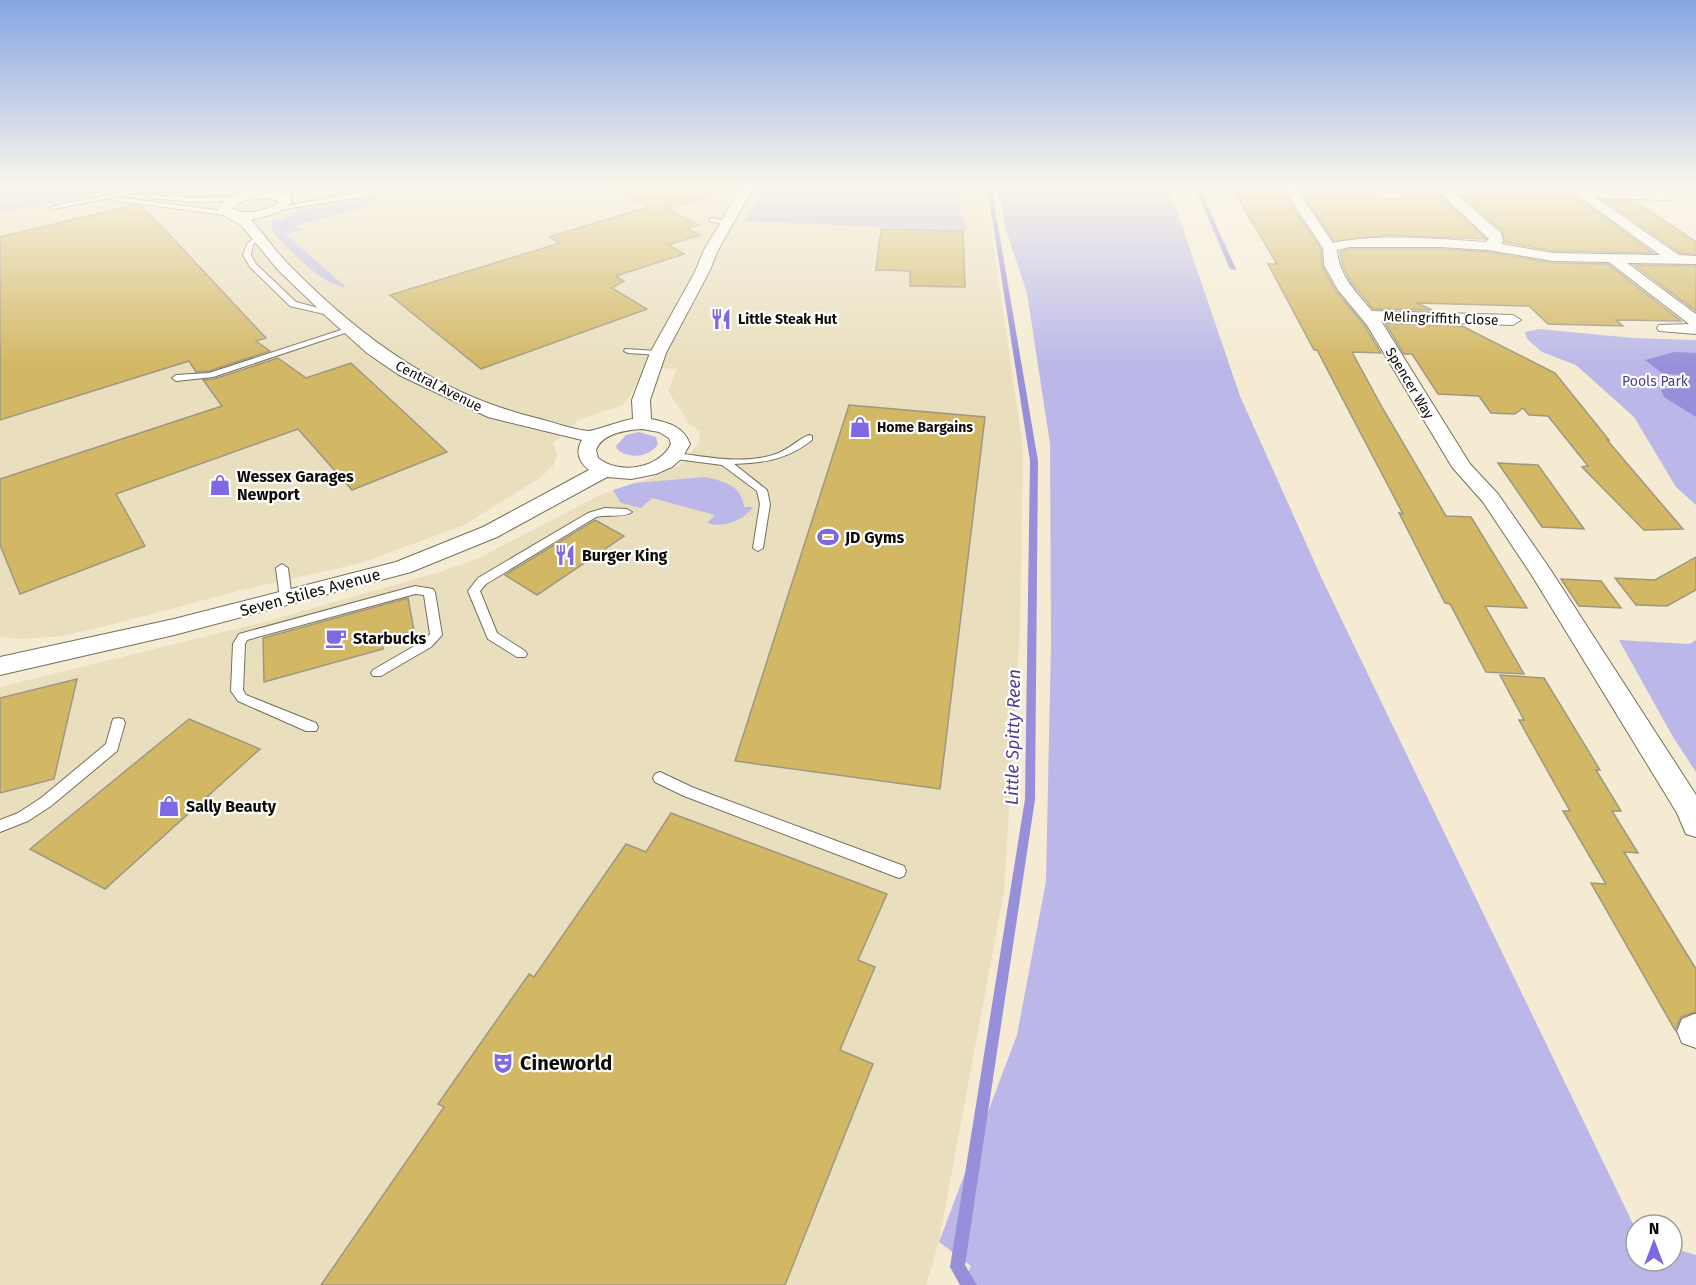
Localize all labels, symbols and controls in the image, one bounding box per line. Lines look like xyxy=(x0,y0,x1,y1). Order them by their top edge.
restaurant icon: Little Steak Hut xyxy=(709,307,733,331)
street label: Melingriffith Close xyxy=(1383,308,1499,329)
place label: Little Steak Hut xyxy=(738,311,838,328)
street label: Spencer Way xyxy=(1382,344,1438,422)
street label: Central Avenue xyxy=(393,357,485,416)
park label: Pools Park xyxy=(1622,373,1689,390)
shop icon: Home Bargains xyxy=(848,415,872,439)
place label: Home Bargains xyxy=(877,419,973,436)
place label: Wessex Garages Newport xyxy=(237,467,354,504)
shop icon: Wessex Garages Newport xyxy=(208,473,232,497)
sports icon: JD Gyms xyxy=(816,525,840,549)
place label: JD Gyms xyxy=(844,528,904,547)
restaurant icon: Burger King xyxy=(553,543,577,567)
place label: Burger King xyxy=(582,546,668,565)
street label: Seven Stiles Avenue xyxy=(238,565,382,620)
cafe icon: Starbucks xyxy=(324,626,348,650)
place label: Starbucks xyxy=(353,629,426,648)
water label: Little Spitty Reen xyxy=(1001,669,1025,805)
shop icon: Sally Beauty xyxy=(157,794,181,818)
place label: Sally Beauty xyxy=(186,797,277,816)
theatre icon: Cineworld xyxy=(491,1051,515,1075)
place label: Cineworld xyxy=(520,1051,612,1075)
north arrow xyxy=(1624,1213,1684,1273)
text: N xyxy=(1649,1219,1659,1238)

